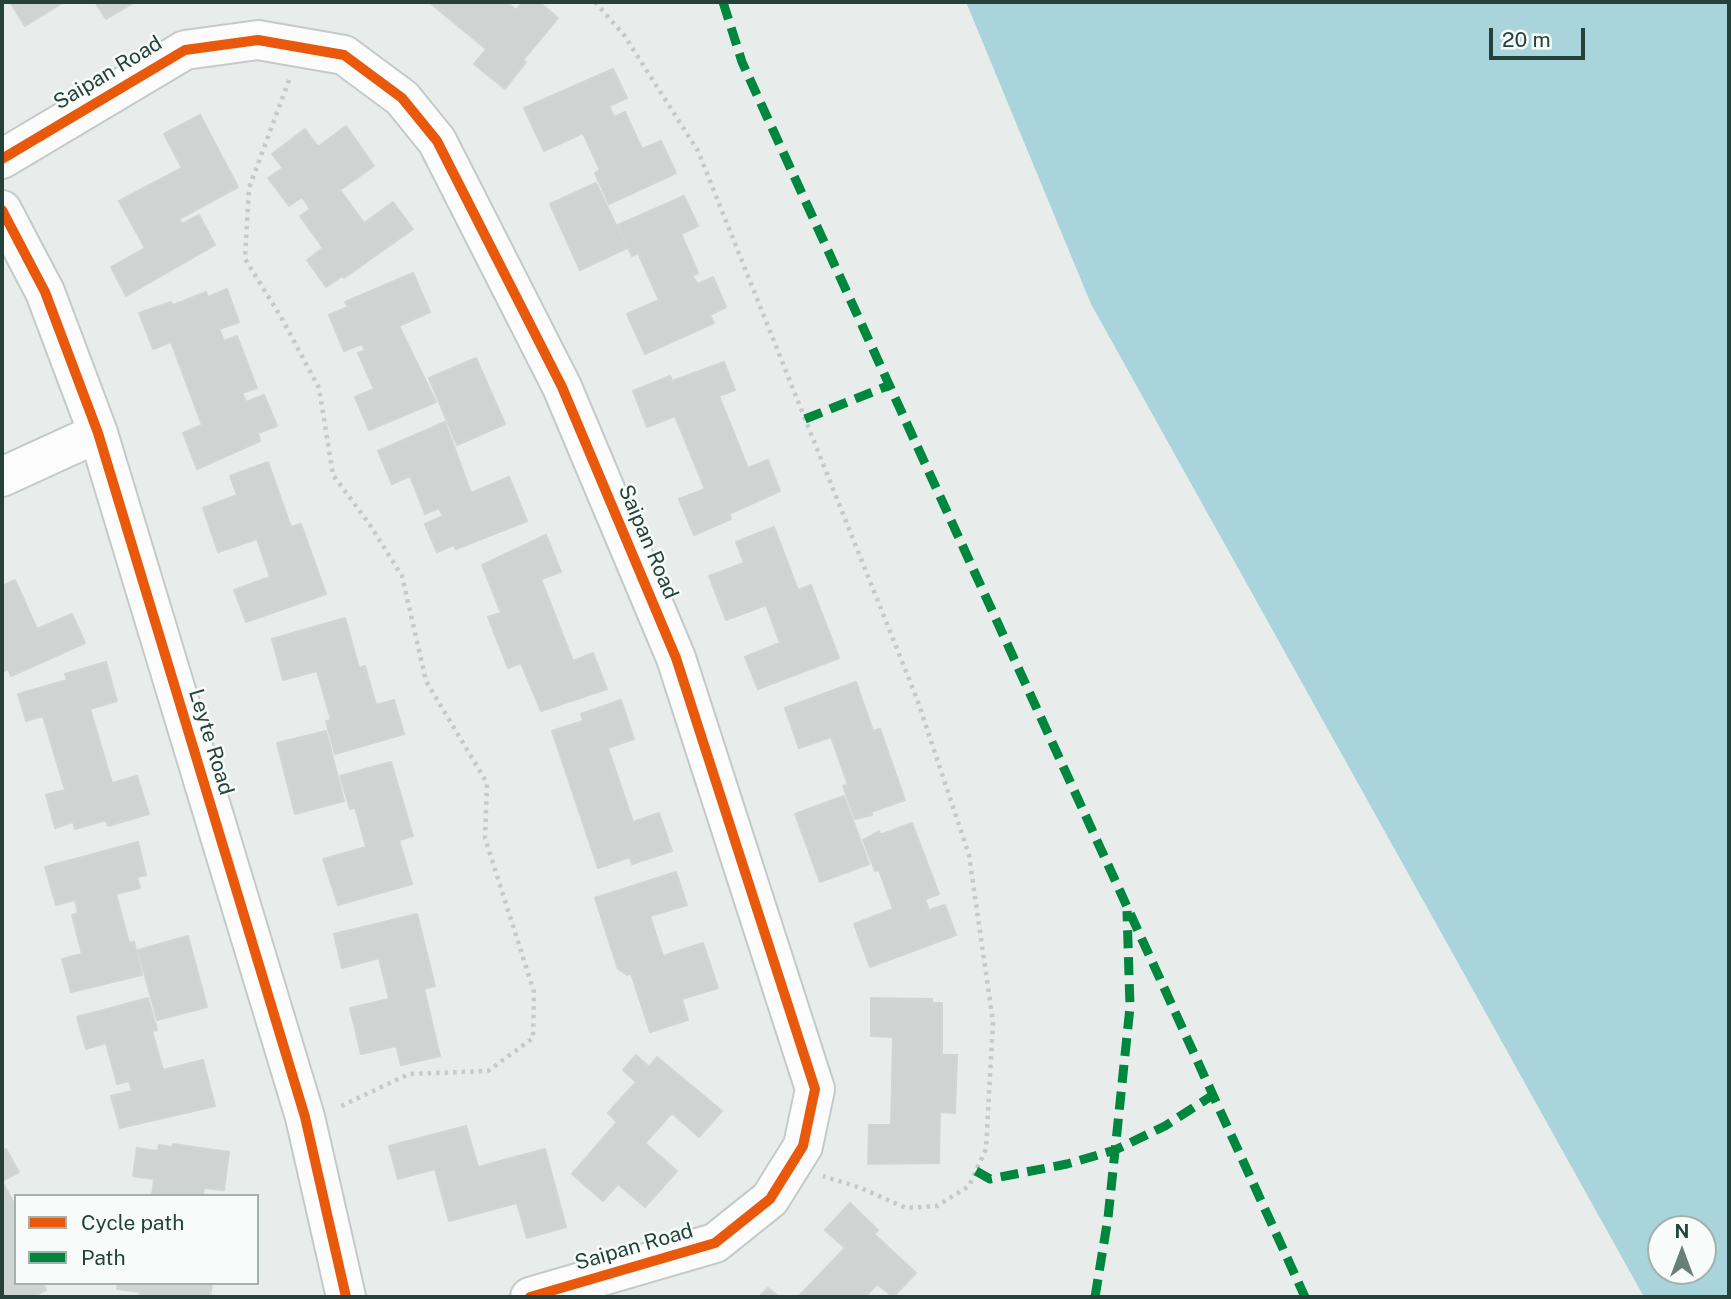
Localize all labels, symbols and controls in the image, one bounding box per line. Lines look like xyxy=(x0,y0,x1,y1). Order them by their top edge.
scale bar xyxy=(1493,14,1589,58)
text: 20 m xyxy=(1502,27,1551,52)
street label: Saipan Road xyxy=(49,31,167,115)
street label: Saipan Road xyxy=(613,481,683,603)
street label: Leyte Road xyxy=(183,686,239,798)
legend xyxy=(14,1194,259,1285)
text: Cycle path xyxy=(81,1210,184,1235)
north arrow xyxy=(1647,1215,1717,1285)
street label: Saipan Road xyxy=(572,1218,696,1276)
text: N xyxy=(1675,1220,1689,1242)
text: Path xyxy=(81,1245,126,1270)

